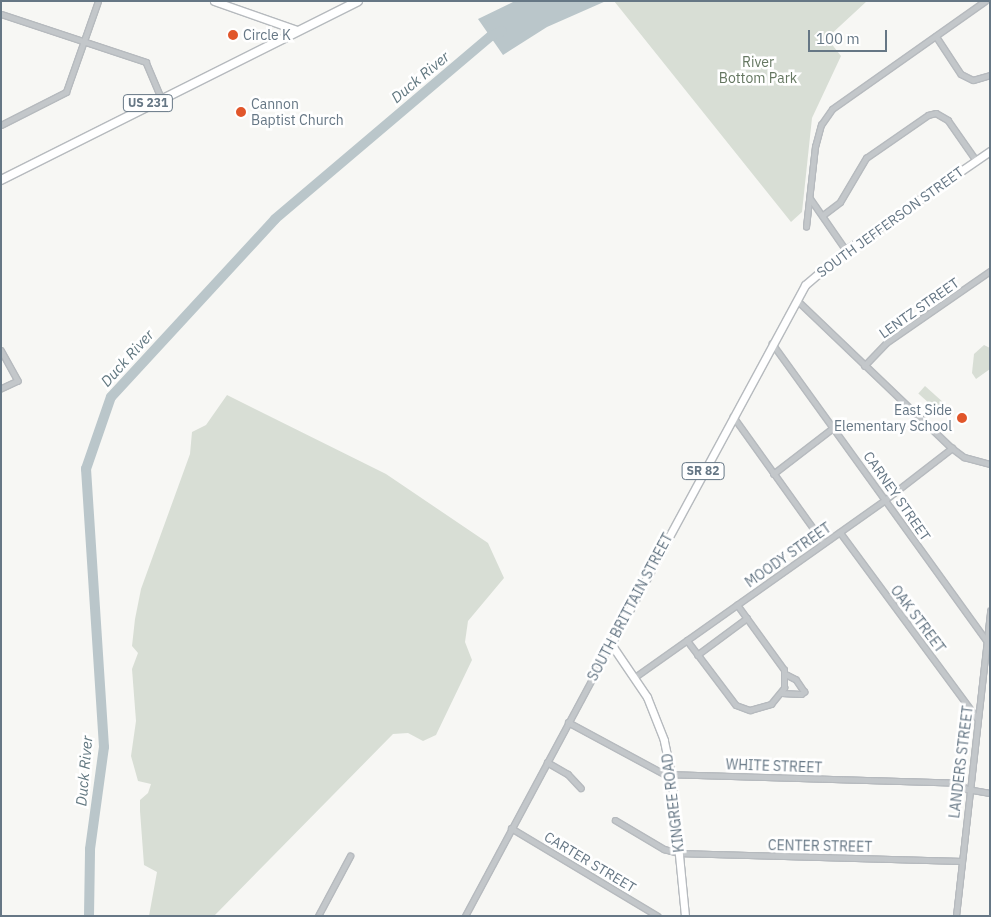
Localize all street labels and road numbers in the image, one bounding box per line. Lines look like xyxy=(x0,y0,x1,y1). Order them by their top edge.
road number: US 231 xyxy=(122,94,174,112)
street label: SOUTH JEFFERSON STREET xyxy=(813,163,967,281)
street label: LENTZ STREET xyxy=(876,274,962,342)
street label: CARNEY STREET xyxy=(860,448,934,544)
road number: SR 82 xyxy=(680,462,726,481)
street label: MOODY STREET xyxy=(742,519,834,591)
street label: SOUTH BRITTAIN STREET xyxy=(584,530,676,684)
street label: OAK STREET xyxy=(887,582,949,656)
street label: LANDERS STREET xyxy=(946,705,976,819)
street label: KINGREE ROAD xyxy=(659,753,687,853)
street label: WHITE STREET xyxy=(725,756,823,776)
street label: CARTER STREET xyxy=(541,828,639,896)
street label: CENTER STREET xyxy=(768,837,872,855)

